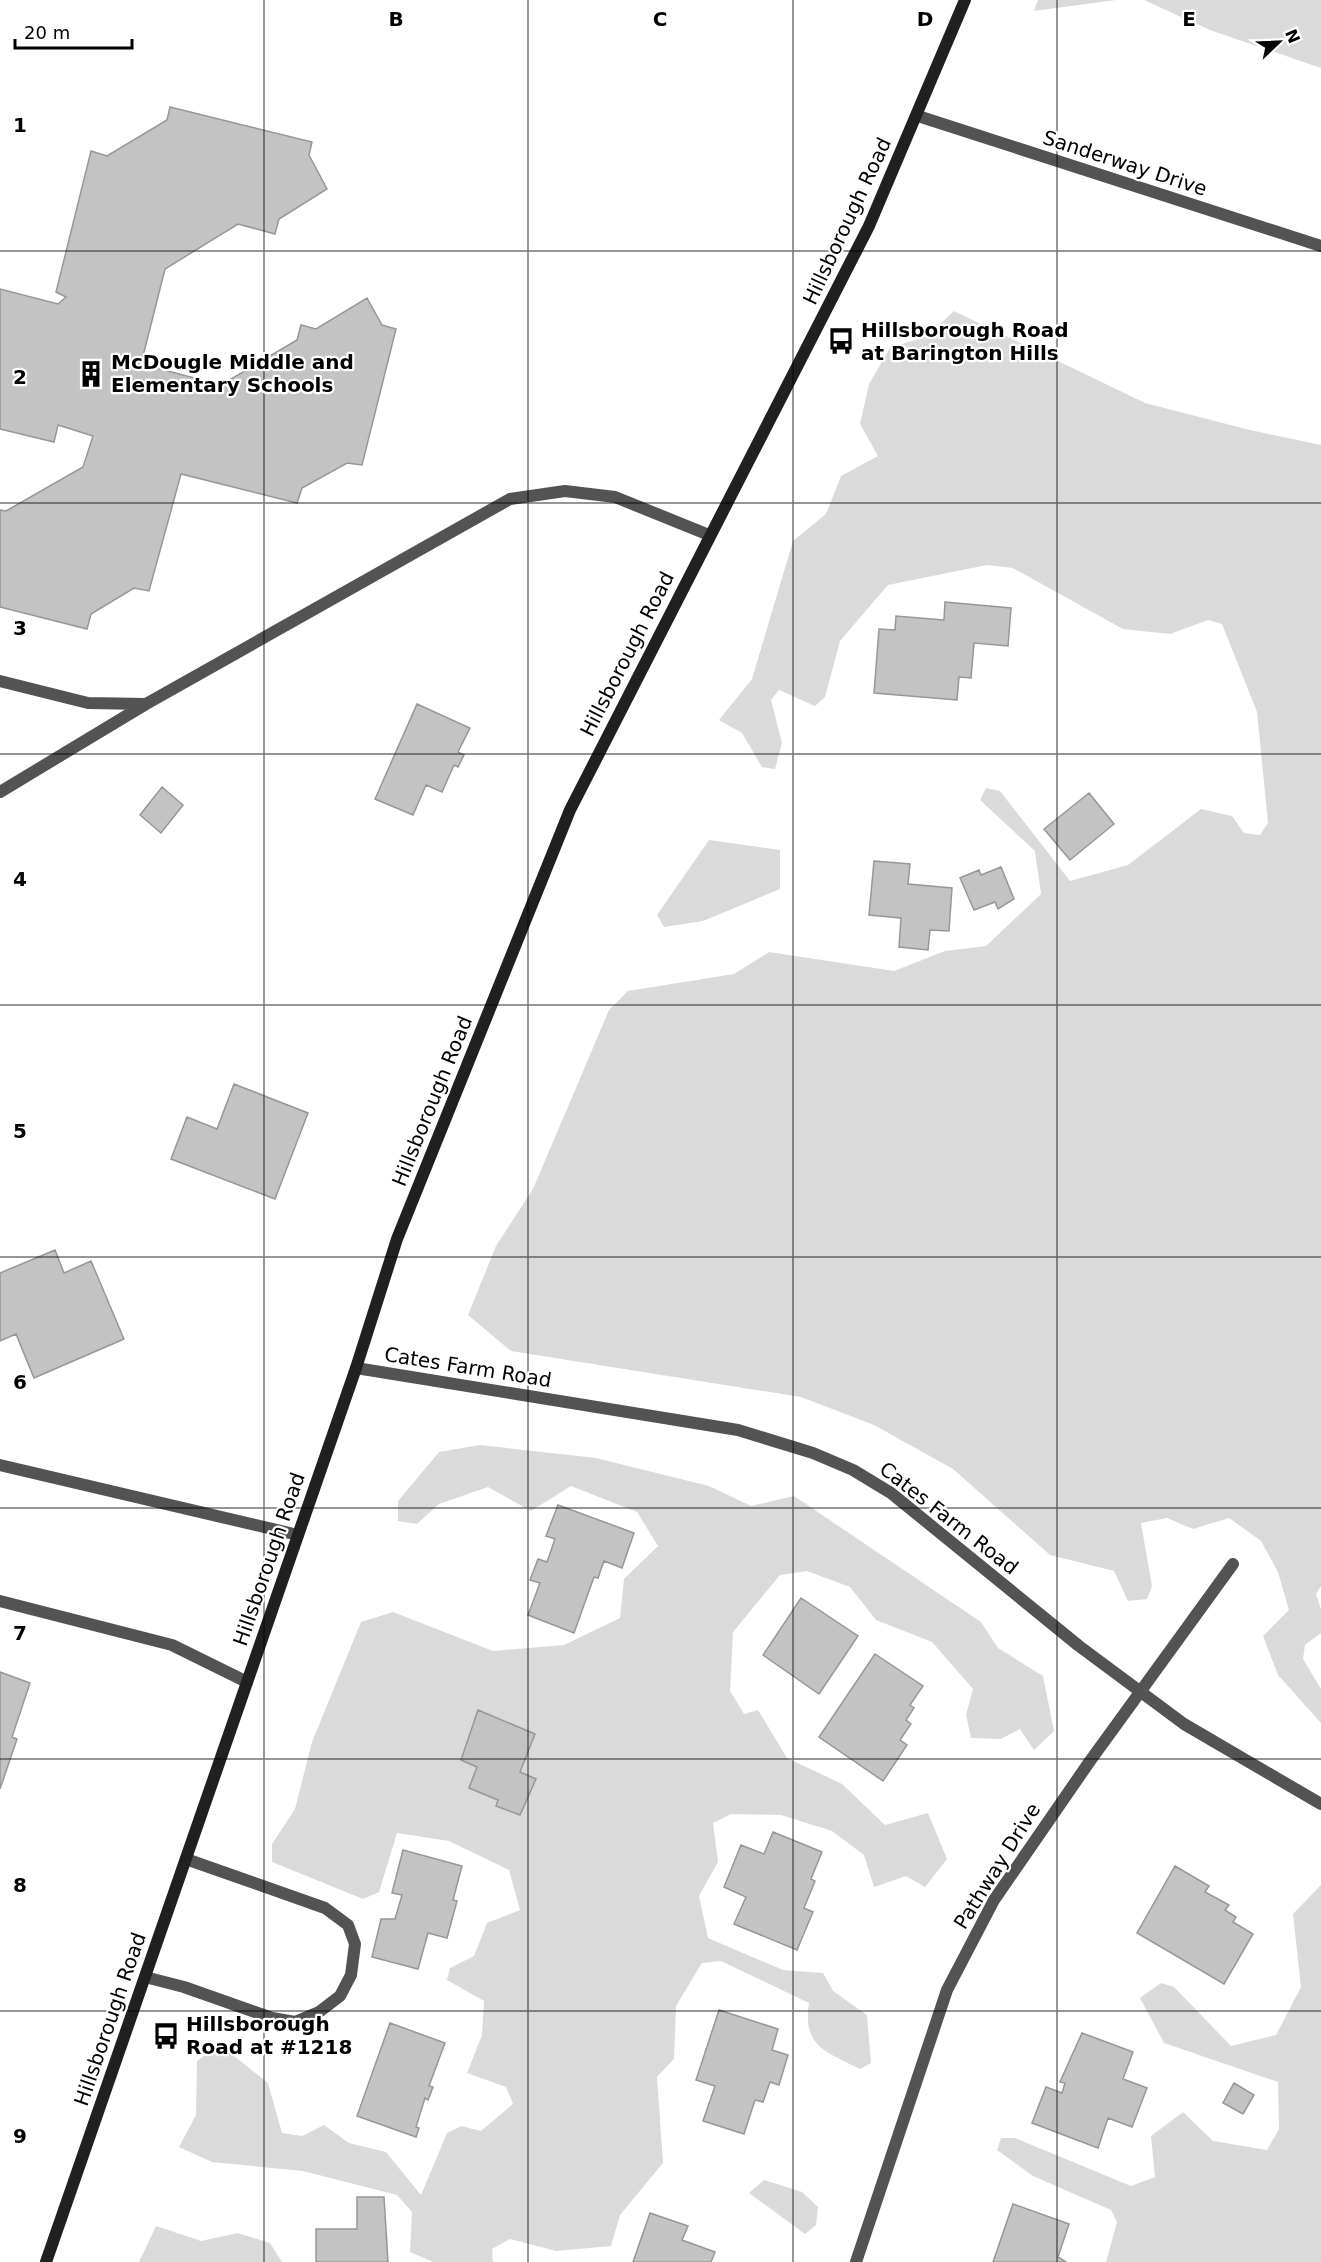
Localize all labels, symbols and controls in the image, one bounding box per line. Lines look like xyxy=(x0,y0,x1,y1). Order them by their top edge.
text: B xyxy=(388,7,404,31)
text: C xyxy=(653,7,667,31)
text: D xyxy=(917,7,933,31)
text: E xyxy=(1182,7,1196,31)
scale bar xyxy=(15,12,132,50)
north arrow xyxy=(1249,12,1309,72)
text: 20 m xyxy=(24,22,70,43)
text: N xyxy=(1281,26,1304,46)
text: 1 xyxy=(13,113,27,137)
street label: Sanderway Drive xyxy=(1040,125,1210,201)
street label: Hillsborough Road xyxy=(798,134,896,308)
place label: Hillsborough Road at Barington Hills xyxy=(861,318,1069,365)
bus stop icon: Hillsborough Road at Barington Hills xyxy=(826,326,856,356)
place label: McDougle Middle and Elementary Schools xyxy=(111,350,354,397)
building icon: McDougle Middle and Elementary Schools xyxy=(76,359,106,389)
text: 2 xyxy=(13,365,27,389)
street label: Hillsborough Road xyxy=(575,568,679,740)
text: 3 xyxy=(13,616,27,640)
text: 4 xyxy=(13,867,27,891)
street label: Hillsborough Road xyxy=(387,1012,477,1190)
text: 5 xyxy=(13,1119,27,1143)
street label: Cates Farm Road xyxy=(383,1342,553,1392)
text: 6 xyxy=(13,1370,27,1394)
street label: Cates Farm Road xyxy=(875,1457,1023,1579)
street label: Hillsborough Road xyxy=(228,1469,310,1649)
text: 7 xyxy=(13,1621,27,1645)
street label: Pathway Drive xyxy=(949,1799,1045,1933)
text: 8 xyxy=(13,1873,27,1897)
street label: Hillsborough Road xyxy=(69,1929,151,2109)
place label: Hillsborough Road at #1218 xyxy=(186,2012,352,2059)
bus stop icon: Hillsborough Road at #1218 xyxy=(151,2021,181,2051)
text: 9 xyxy=(13,2124,27,2148)

